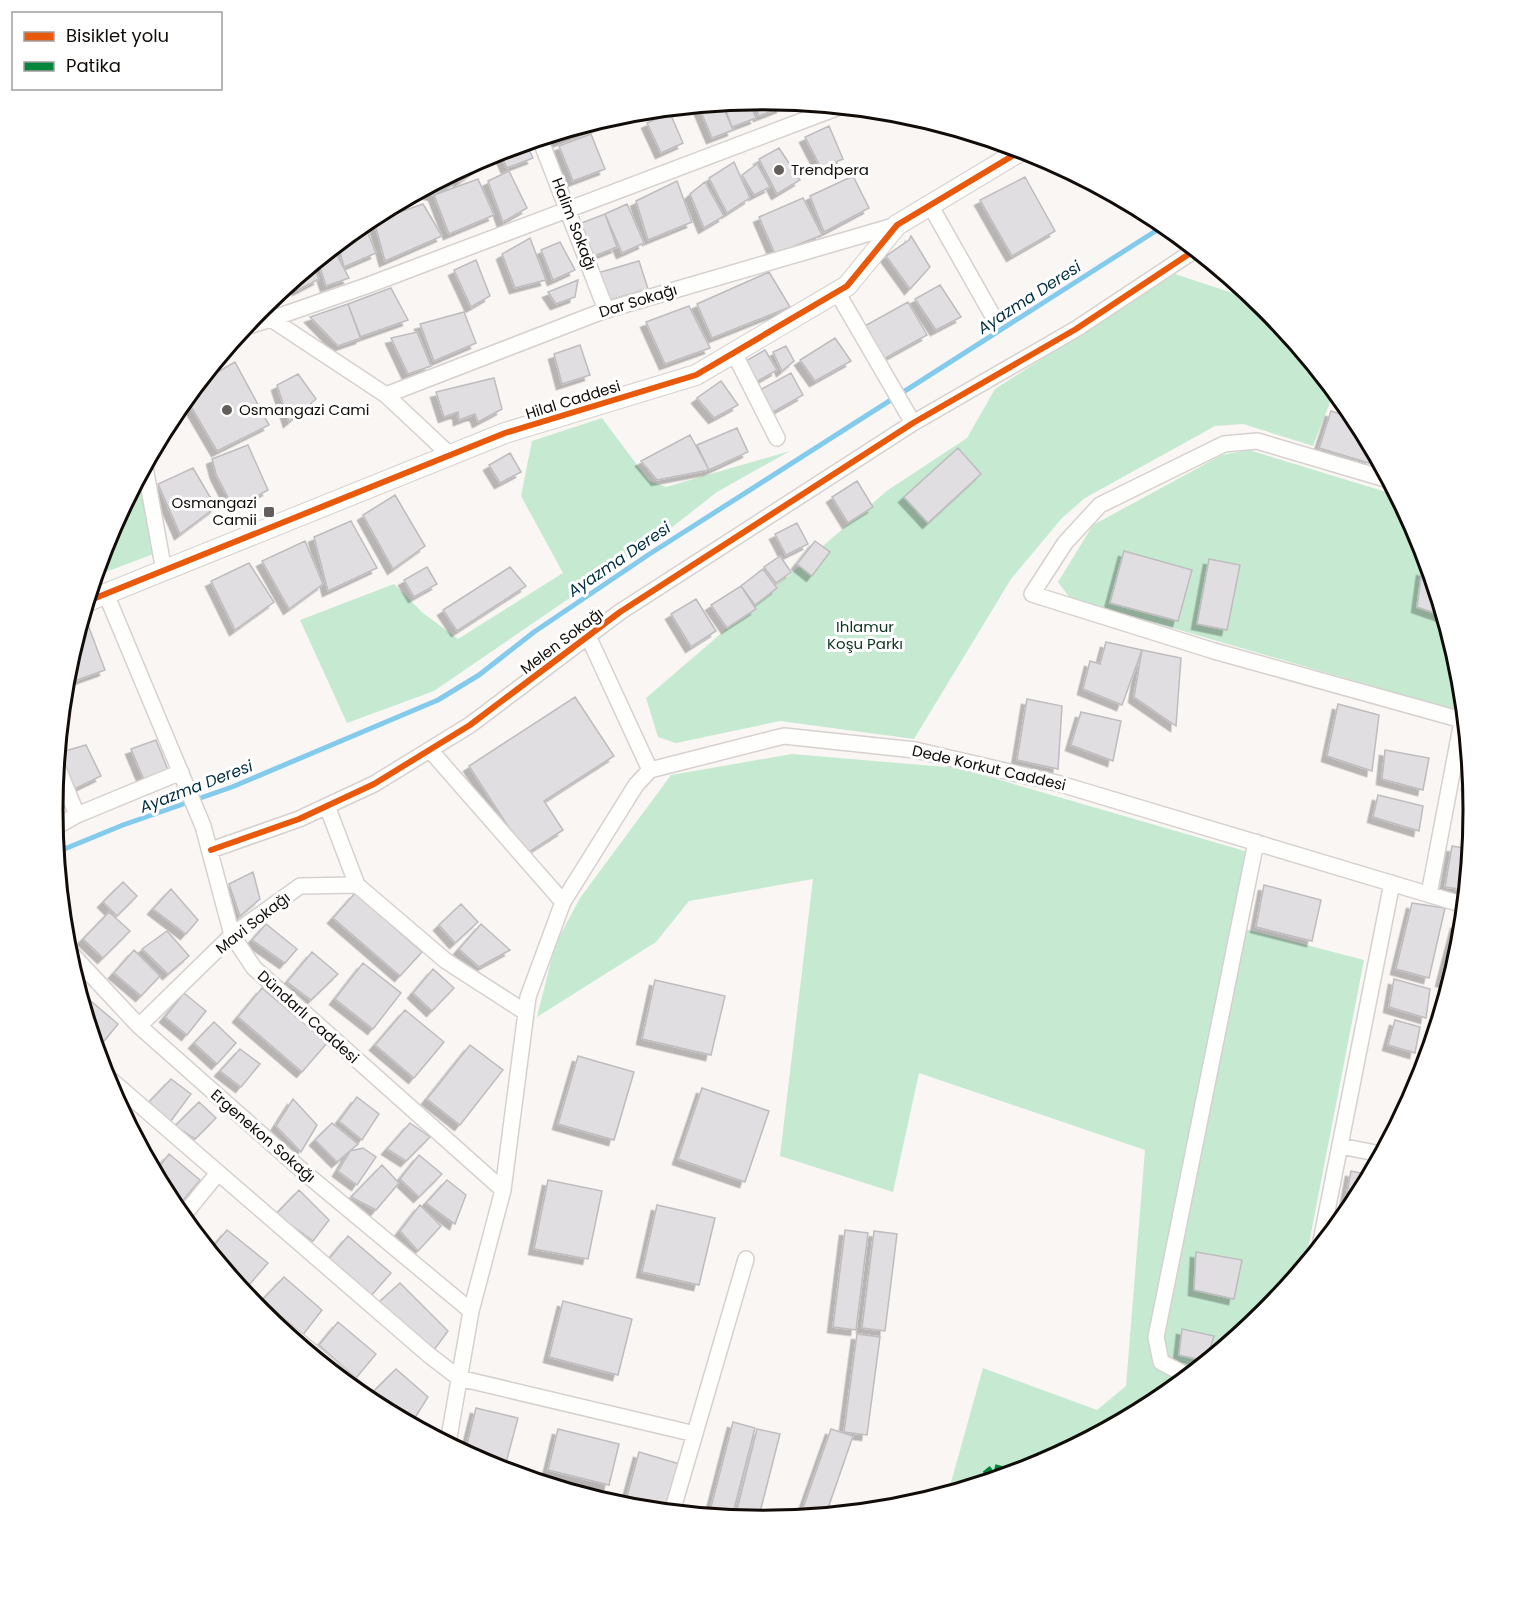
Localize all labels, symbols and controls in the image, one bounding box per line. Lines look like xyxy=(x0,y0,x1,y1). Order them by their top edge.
legend xyxy=(12,12,222,90)
text: Bisiklet yolu xyxy=(66,23,169,48)
text: Patika xyxy=(66,53,121,78)
place label: Trendpera xyxy=(791,159,869,180)
marker: Trendpera xyxy=(772,163,786,177)
street label: Halim Sokağı xyxy=(547,175,602,273)
water label: Ayazma Deresi xyxy=(972,255,1086,340)
street label: Dar Sokağı xyxy=(596,279,679,322)
street label: Hilal Caddesi xyxy=(523,375,623,424)
place label: Osmangazi Cami xyxy=(239,399,369,420)
marker: Osmangazi Cami xyxy=(220,403,234,417)
place label: Osmangazi Camii xyxy=(171,492,257,530)
marker: Osmangazi Camii xyxy=(262,505,276,519)
water label: Ayazma Deresi xyxy=(563,516,676,603)
street label: Melen Sokağı xyxy=(516,602,608,679)
park label: Ihlamur Koşu Parkı xyxy=(827,616,903,654)
street label: Dede Korkut Caddesi xyxy=(910,740,1068,795)
water label: Ayazma Deresi xyxy=(135,754,257,819)
street label: Mavi Sokağı xyxy=(211,887,294,958)
street label: Dündarlı Caddesi xyxy=(253,965,364,1068)
street label: Ergenekon Sokağı xyxy=(206,1084,320,1187)

